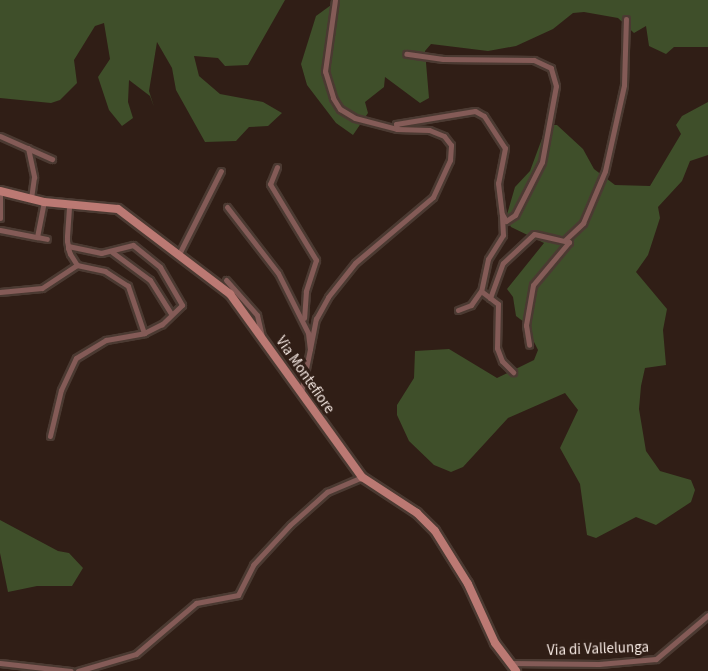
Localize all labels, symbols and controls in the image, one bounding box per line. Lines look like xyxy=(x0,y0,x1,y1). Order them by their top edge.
street label: Via Montefiore xyxy=(272,333,338,417)
street label: Via di Vallelunga xyxy=(547,638,649,660)

